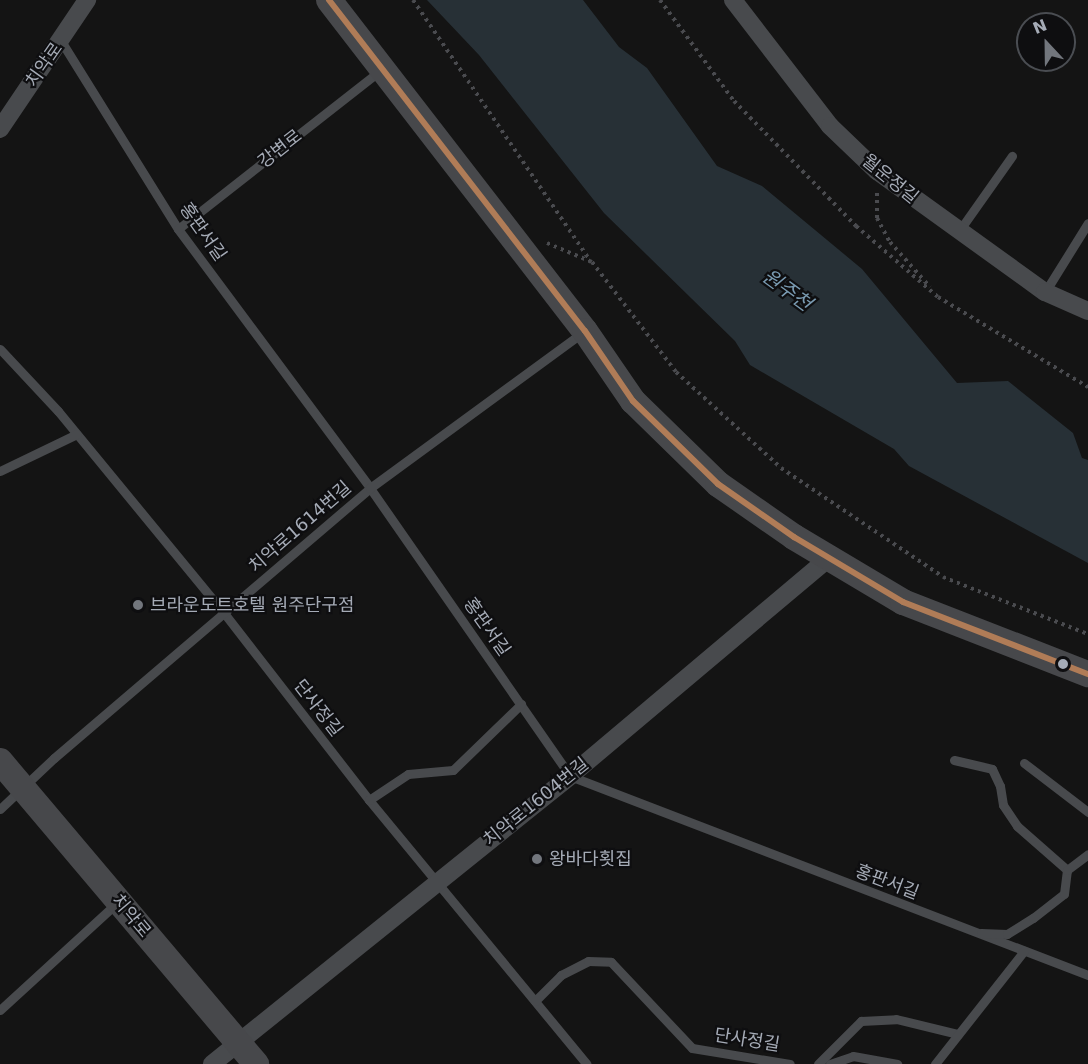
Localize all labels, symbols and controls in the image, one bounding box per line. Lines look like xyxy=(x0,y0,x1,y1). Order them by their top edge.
north arrow xyxy=(1016,12,1076,72)
text: N xyxy=(1030,15,1050,38)
street label: 치악로 xyxy=(21,38,67,92)
street label: 강변로 xyxy=(254,125,306,173)
street label: 월운정길 xyxy=(857,150,923,208)
street label: 홍판서길 xyxy=(175,199,231,265)
water label: 원주천 xyxy=(758,264,816,316)
street label: 치악로1614번길 xyxy=(244,477,356,577)
place label: 브라운도트호텔 원주단구점 xyxy=(150,594,354,616)
street label: 홍판서길 xyxy=(459,594,515,660)
marker: 브라운도트호텔 원주단구점 xyxy=(131,598,145,612)
unlabelled marker xyxy=(1057,658,1069,670)
street label: 단사정길 xyxy=(289,675,347,741)
street label: 치악로1604번길 xyxy=(479,753,593,851)
place label: 왕바다횟집 xyxy=(549,848,632,870)
marker: 왕바다횟집 xyxy=(530,852,544,866)
street label: 홍판서길 xyxy=(852,860,922,904)
street label: 치악로 xyxy=(107,890,155,942)
street label: 단사정길 xyxy=(713,1024,781,1056)

